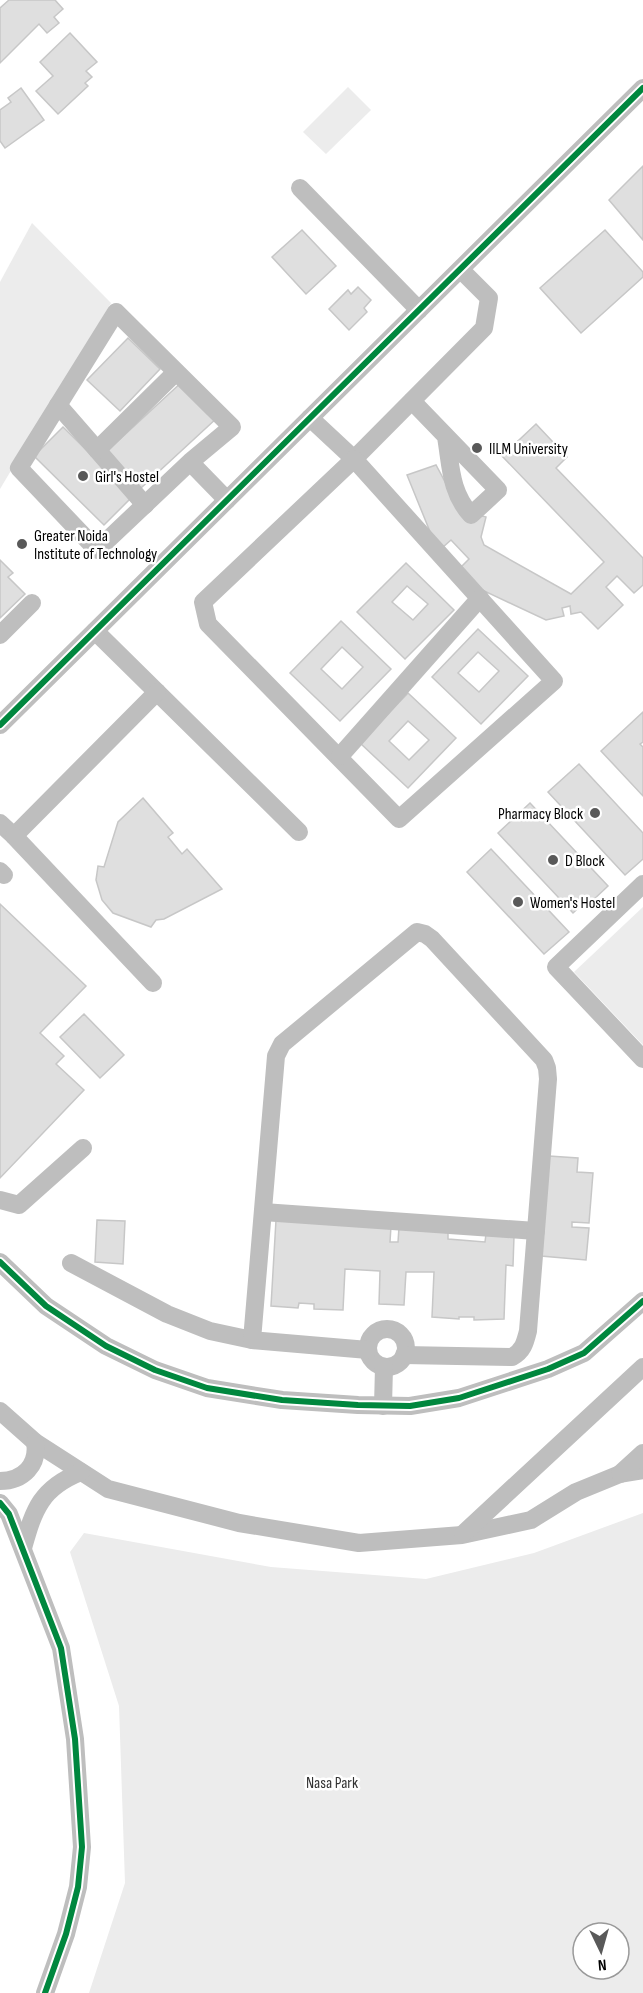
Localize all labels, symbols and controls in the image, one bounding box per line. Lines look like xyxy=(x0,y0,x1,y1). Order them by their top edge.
place label: IILM University xyxy=(489,440,568,459)
marker: IILM University xyxy=(470,441,484,455)
place label: Girl's Hostel xyxy=(95,468,159,487)
marker: Girl's Hostel xyxy=(76,469,90,483)
place label: Greater Noida Institute of Technology xyxy=(34,527,157,564)
marker: Greater Noida Institute of Technology xyxy=(15,537,29,551)
place label: Pharmacy Block xyxy=(498,805,583,824)
marker: Pharmacy Block xyxy=(588,806,602,820)
place label: D Block xyxy=(565,852,605,871)
marker: D Block xyxy=(546,853,560,867)
place label: Women's Hostel xyxy=(530,894,615,913)
marker: Women's Hostel xyxy=(511,895,525,909)
park label: Nasa Park xyxy=(306,1774,358,1793)
north arrow xyxy=(571,1921,631,1981)
text: N xyxy=(597,1955,607,1974)

